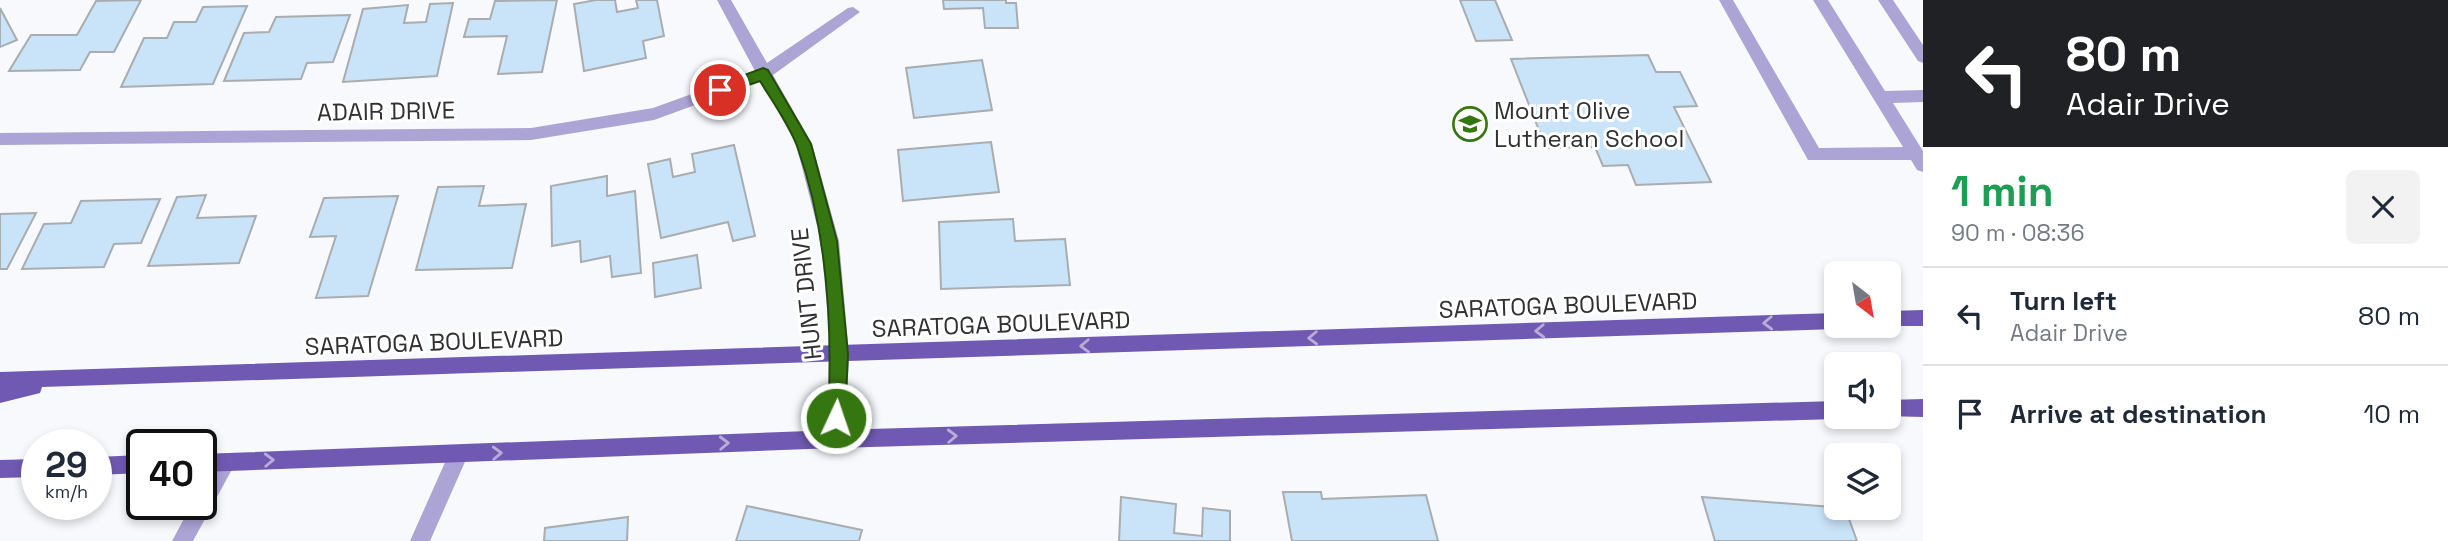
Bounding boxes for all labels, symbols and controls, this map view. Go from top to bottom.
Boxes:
text: 80 m [2066,23,2181,85]
icon: left [1951,28,2042,119]
pin [690,60,750,120]
icon: arrive [701,71,739,109]
text: Adair Drive [2066,84,2230,124]
street label: ADAIR DRIVE [317,94,455,128]
place label: Mount Olive Lutheran School [1494,95,1684,154]
school or university icon: Mount Olive Lutheran School [1451,105,1489,143]
text: 1 min [1951,165,2054,218]
button: close [2346,170,2420,244]
text: 90 m · 08:36 [1951,218,2085,248]
street label: HUNT DRIVE [784,226,828,362]
north arrow [1824,261,1900,338]
map controls [1824,261,1901,520]
text: Turn left [2010,284,2117,318]
street label: SARATOGA BOULEVARD [1438,285,1698,325]
icon: left [1951,297,1989,335]
text: 80 m [2358,299,2420,333]
street label: SARATOGA BOULEVARD [871,304,1131,344]
one-way arrow [1762,316,1773,331]
text: Adair Drive [2010,318,2128,348]
street label: SARATOGA BOULEVARD [304,322,564,362]
one-way arrow [1534,323,1545,338]
one-way arrow [1307,331,1318,346]
one-way arrow [1080,338,1091,353]
button: sound [1824,352,1901,429]
position arrow [799,381,873,455]
icon: arrive [1951,395,1989,433]
text: Arrive at destination [2010,397,2267,431]
text: 10 m [2363,397,2420,431]
one-way arrow [946,428,957,443]
speed limit sign: 40 [126,429,217,520]
one-way arrow [719,436,730,451]
text: 29 [45,443,88,487]
button: layers [1824,443,1901,520]
one-way arrow [492,445,503,460]
one-way arrow [264,453,275,468]
text: km/h [45,480,88,503]

